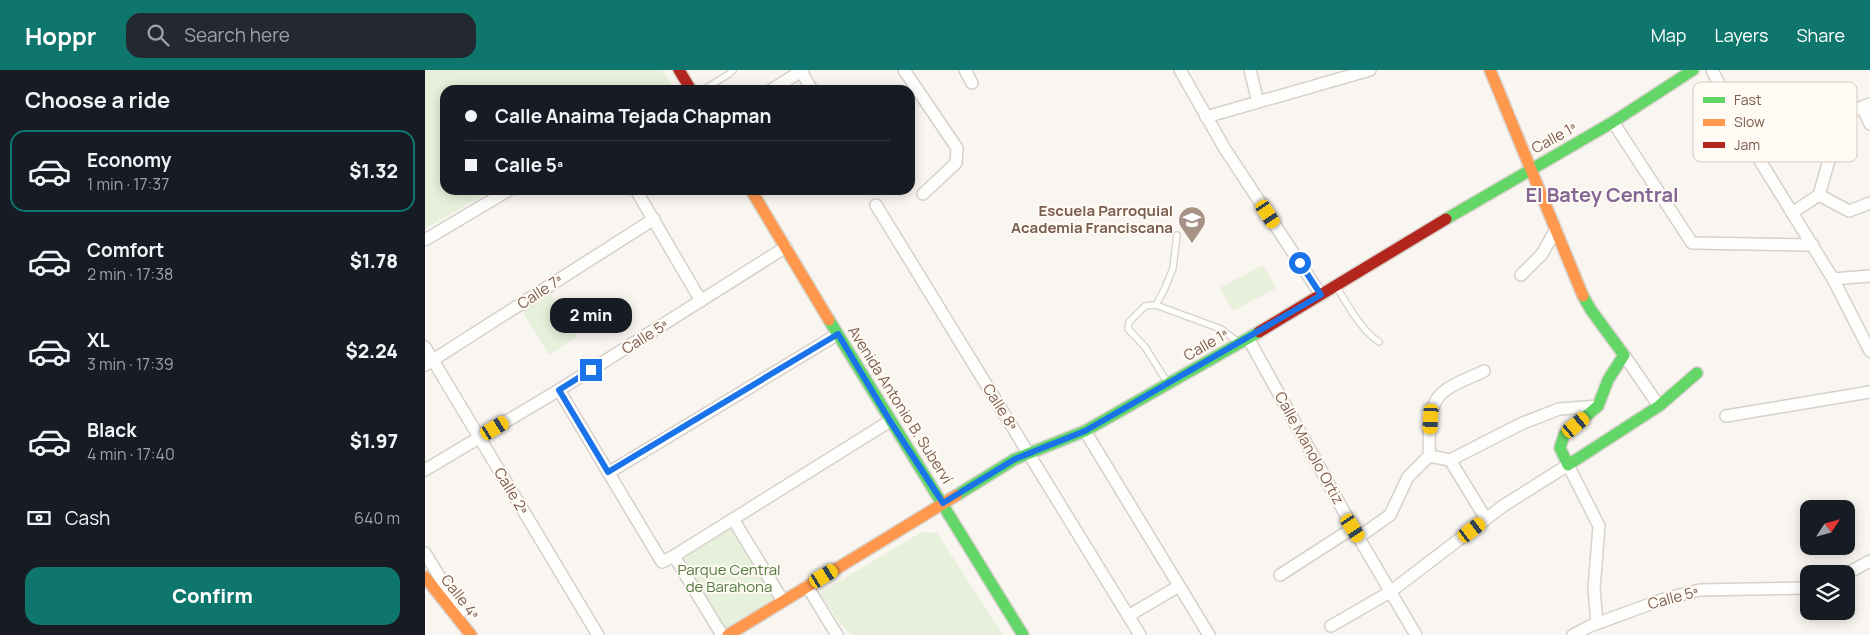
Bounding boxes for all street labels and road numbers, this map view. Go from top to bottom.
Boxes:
street label: Calle 1ª [1527,117,1580,158]
street label: Calle 7ª [513,269,567,314]
street label: Calle 5ª [617,314,672,359]
street label: Avenida Antonio B. Suberví [843,322,958,488]
street label: Calle 1ª [1180,323,1232,366]
street label: Calle 8ª [978,379,1023,434]
street label: Calle Manolo Ortiz [1270,388,1349,508]
street label: Calle 2ª [489,463,534,518]
street label: Calle 4ª [436,570,485,624]
street label: Calle 5ª [1645,581,1701,614]

